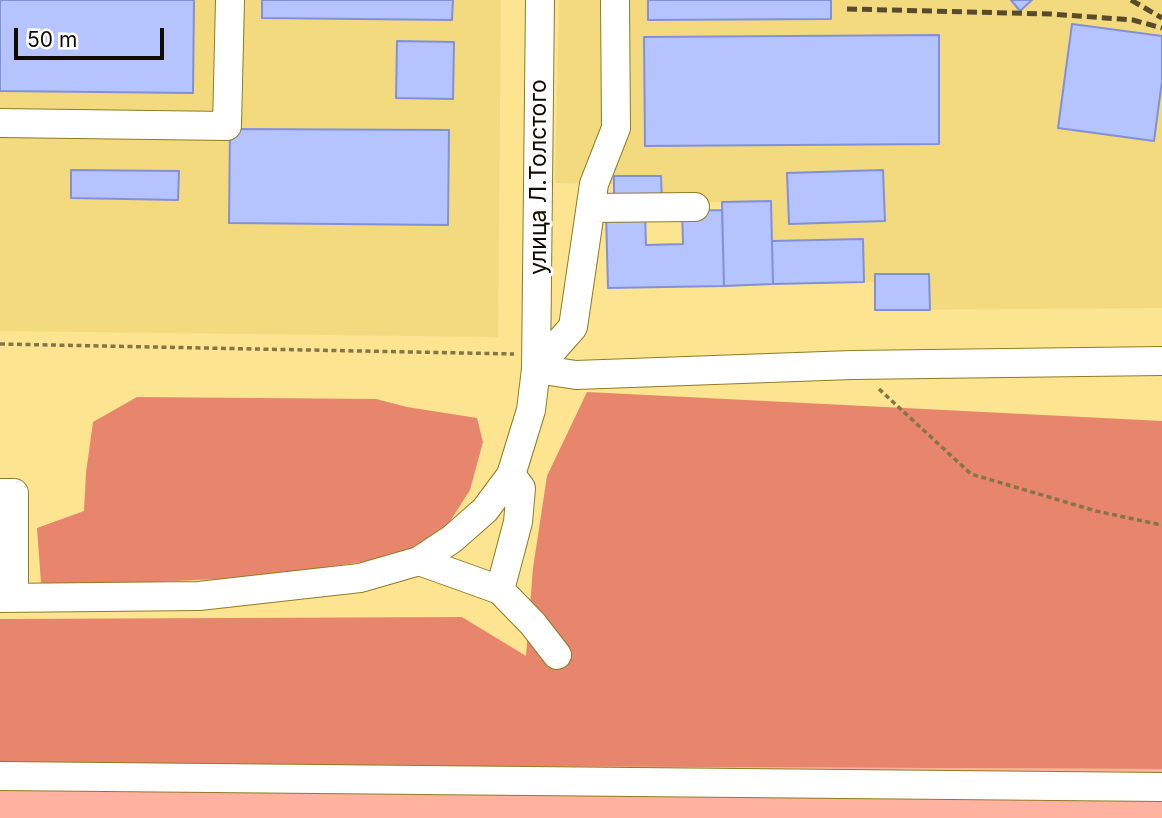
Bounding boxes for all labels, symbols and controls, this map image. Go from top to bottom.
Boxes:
scale bar [18,14,168,58]
text: 50 m [27,27,77,52]
street label: улица Л.Толстого [525,79,553,275]

